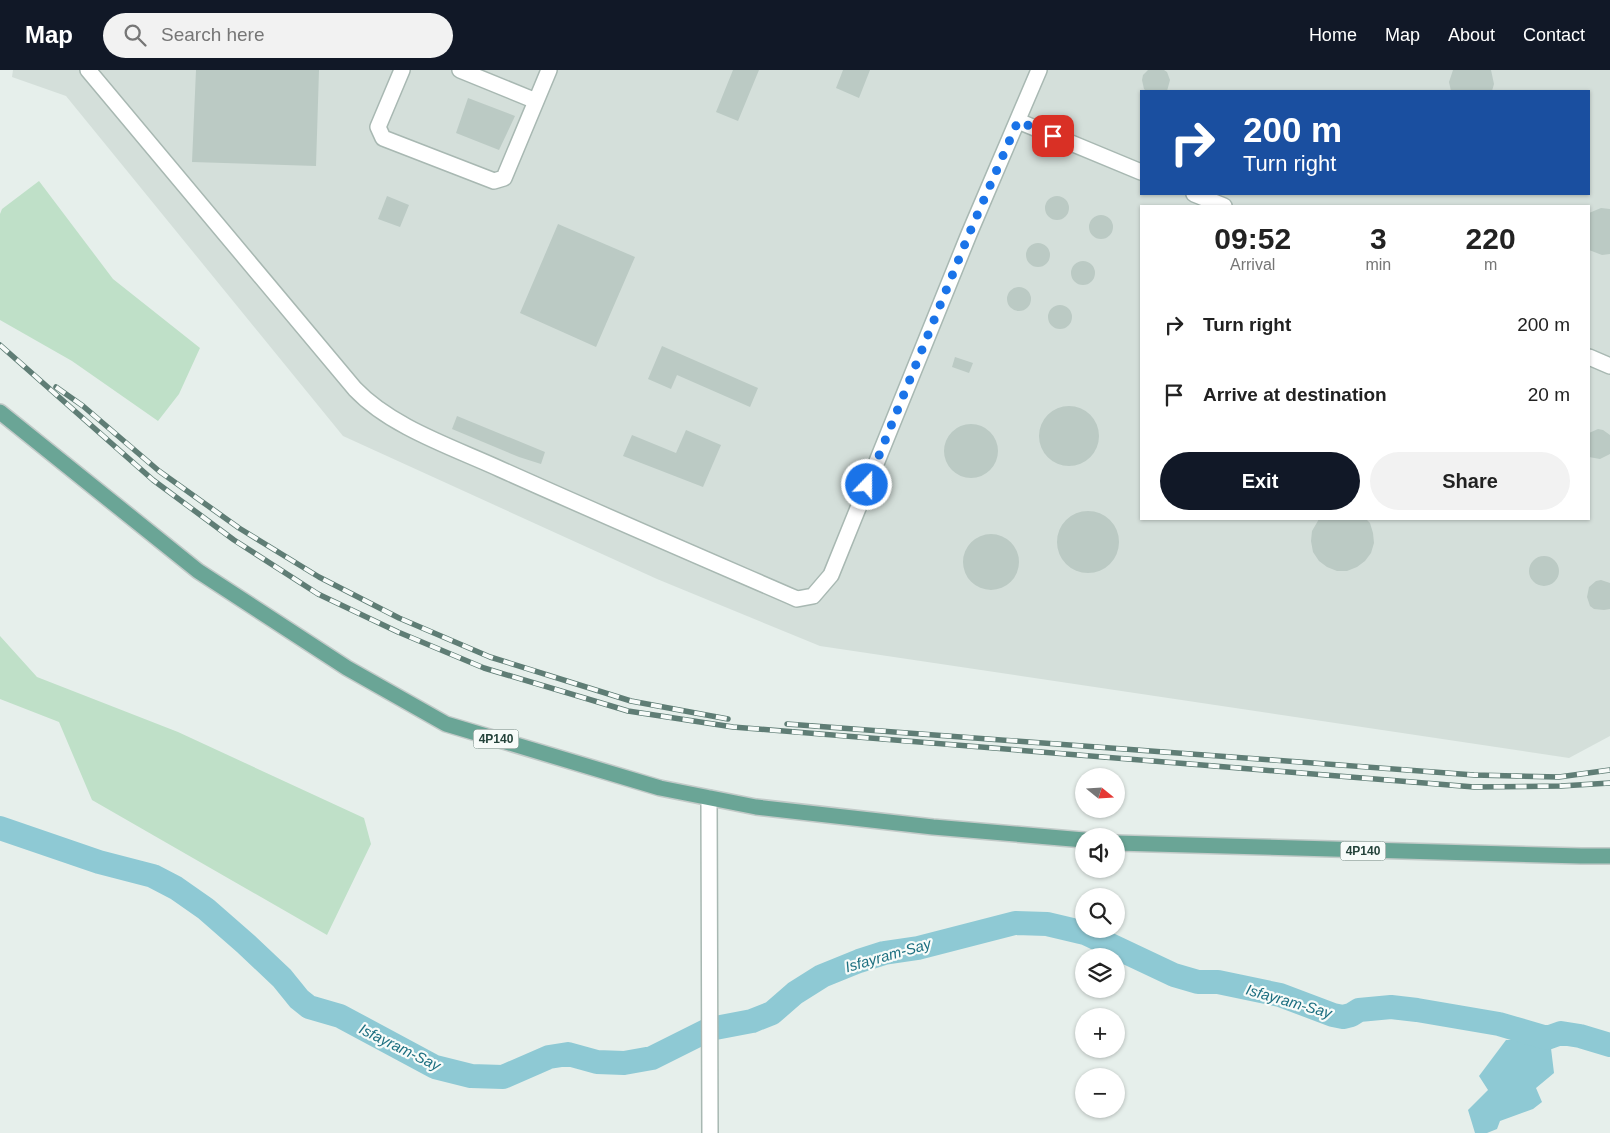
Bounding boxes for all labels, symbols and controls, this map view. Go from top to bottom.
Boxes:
search box [103,13,453,58]
text: Map [25,21,73,48]
icon: search [121,21,149,49]
text: Search here [161,24,265,45]
text: Home [1309,25,1357,45]
text: Map [1385,25,1420,45]
text: About [1448,25,1495,45]
text: Contact [1523,25,1585,45]
icon: right [1160,110,1225,175]
text: 200 m [1243,110,1342,149]
pin [1032,115,1074,157]
icon: arrive [1039,122,1067,150]
text: Turn right [1243,151,1336,176]
text: 09:52 [1214,222,1291,255]
text: 3 [1370,222,1387,255]
text: 220 [1466,222,1516,255]
text: Arrival [1230,256,1275,273]
text: min [1365,256,1391,273]
text: m [1484,256,1497,273]
icon: right [1160,311,1188,339]
text: Turn right [1203,314,1291,335]
text: 200 m [1517,314,1570,335]
icon: arrive [1160,381,1188,409]
text: Arrive at destination [1203,384,1387,405]
text: 20 m [1528,384,1570,405]
button: Exit [1160,452,1360,510]
button: Share [1370,452,1570,510]
position arrow [840,458,892,510]
road number: 4P140 [474,730,518,749]
north arrow [1075,768,1125,818]
map controls [1075,768,1125,1118]
button: sound [1075,828,1125,878]
road number: 4P140 [1340,841,1386,860]
button: search [1075,888,1125,938]
water label: Isfayram-Say [843,934,934,975]
button: layers [1075,948,1125,998]
water label: Isfayram-Say [1244,981,1335,1022]
button: + [1075,1008,1125,1058]
water label: Isfayram-Say [357,1020,445,1075]
button: − [1075,1068,1125,1118]

